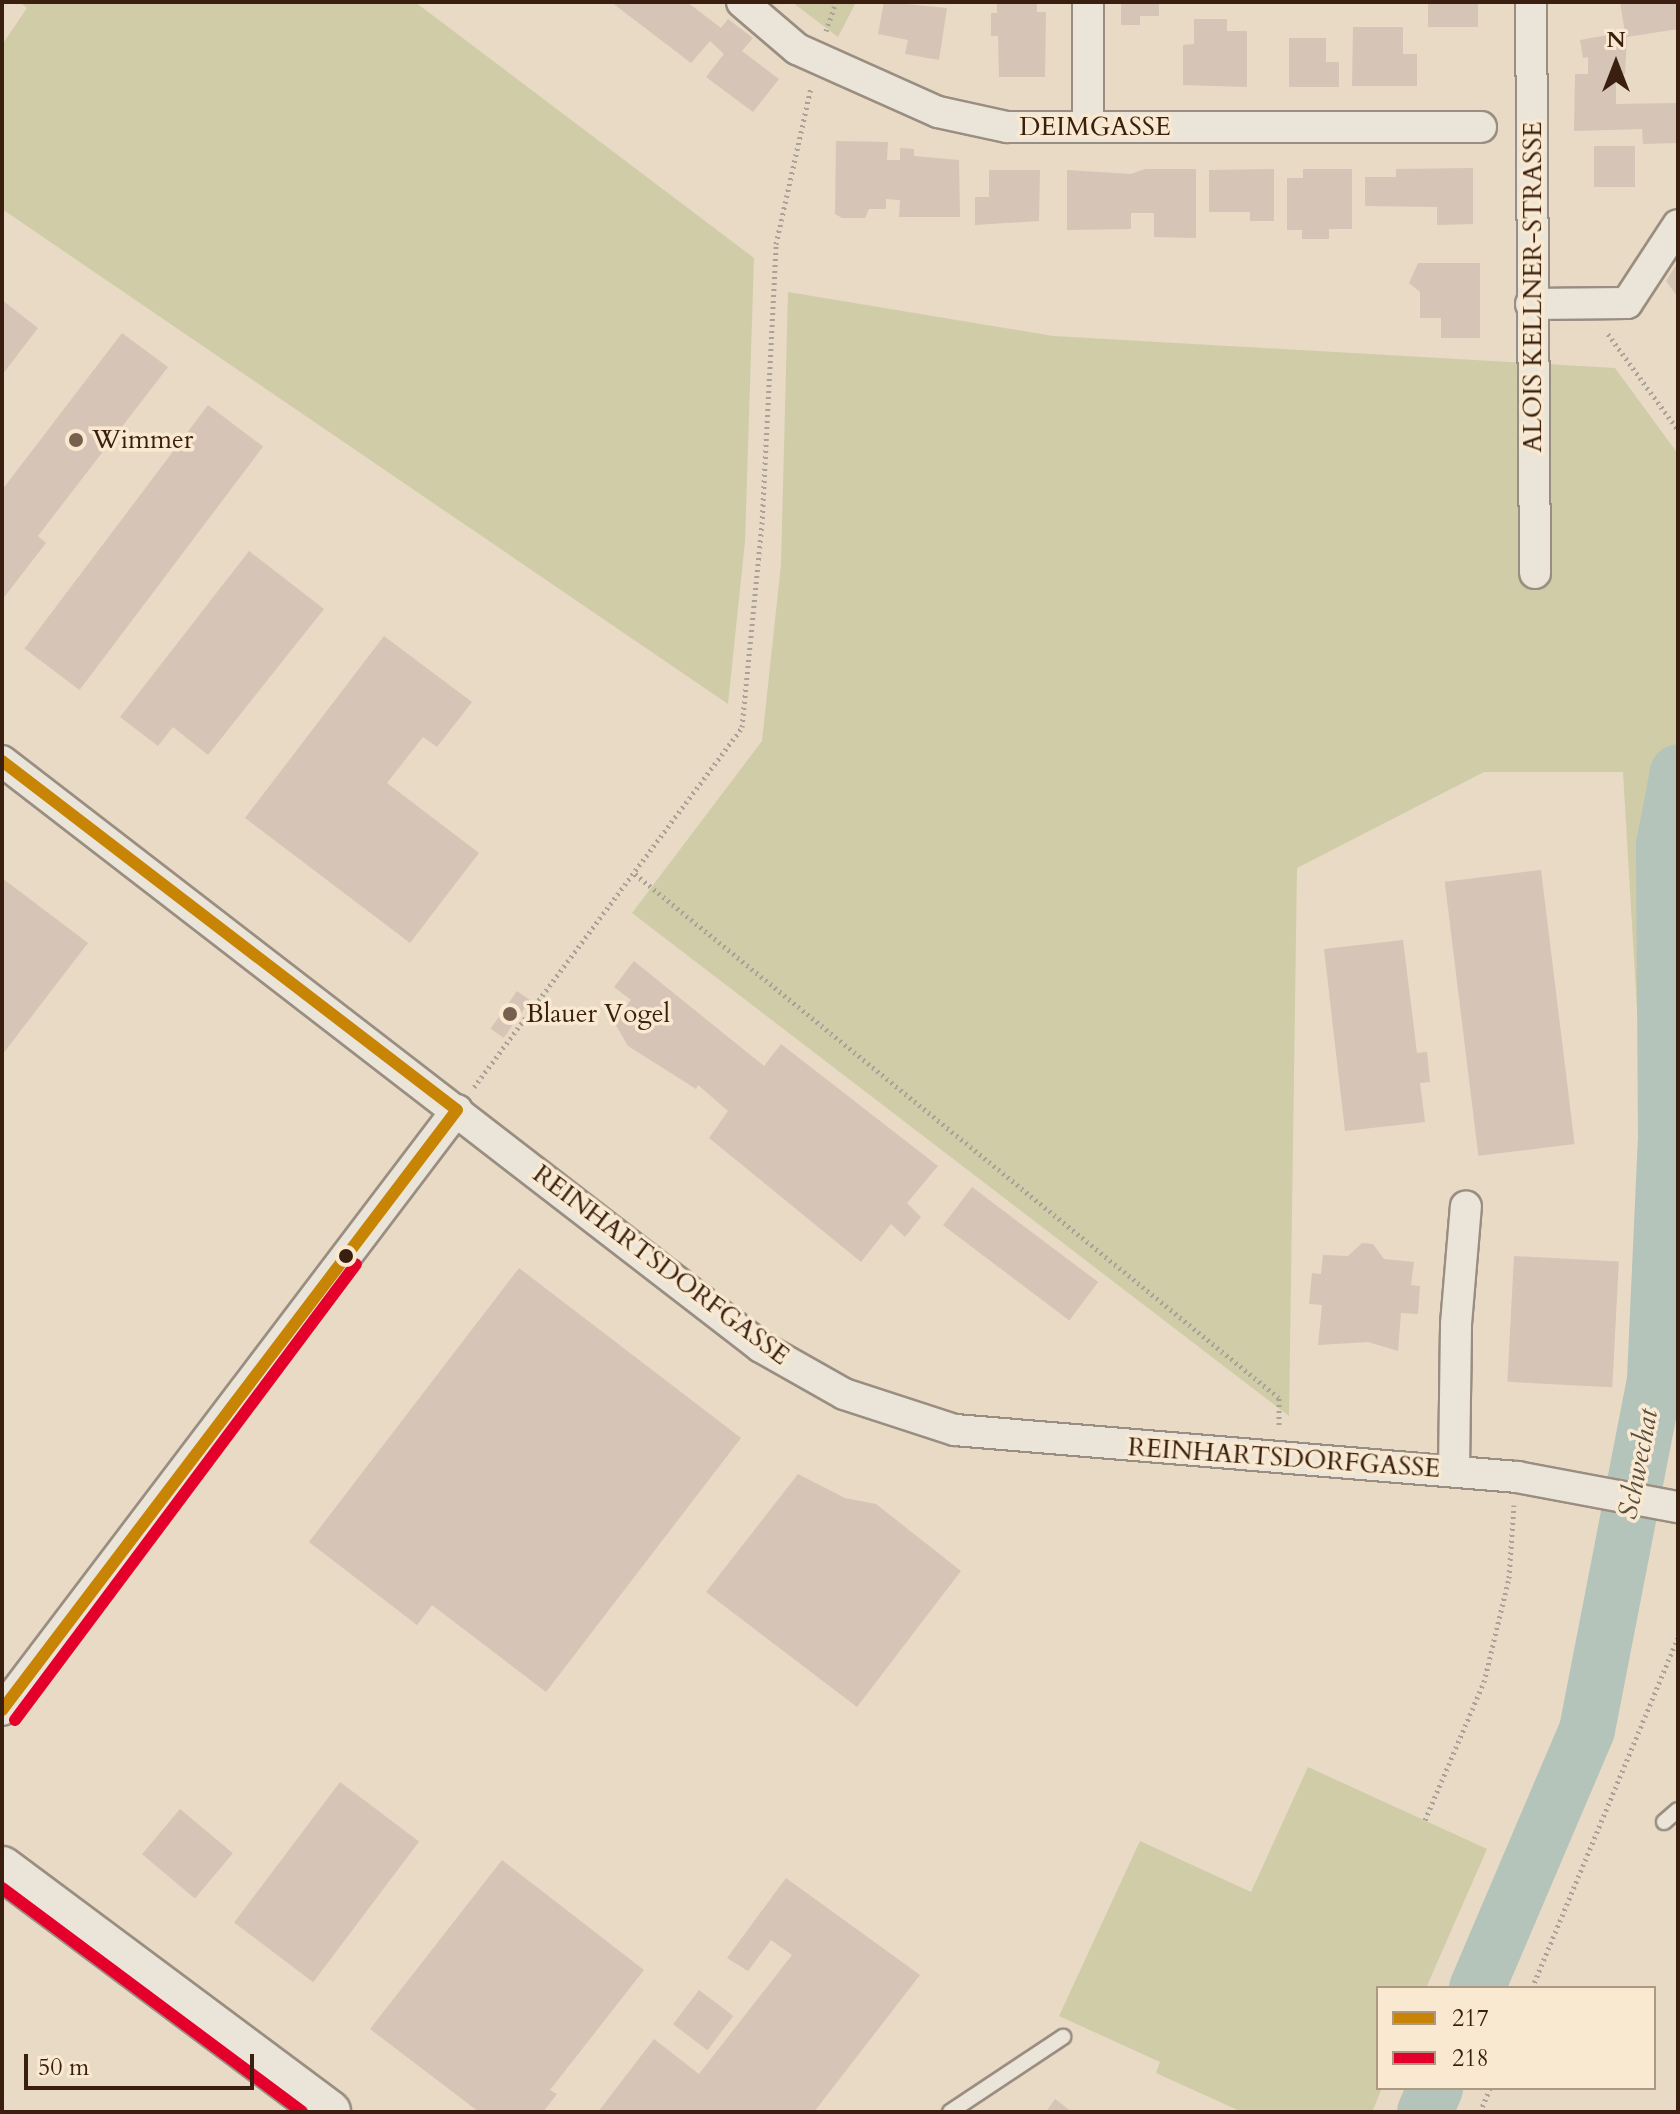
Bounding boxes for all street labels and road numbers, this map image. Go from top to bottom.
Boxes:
street label: DEIMGASSE [1019,111,1171,143]
street label: ALOIS KELLNER-STRASSE [1517,122,1549,452]
street label: REINHARTSDORFGASSE [527,1158,795,1372]
street label: REINHARTSDORFGASSE [1127,1432,1441,1484]

